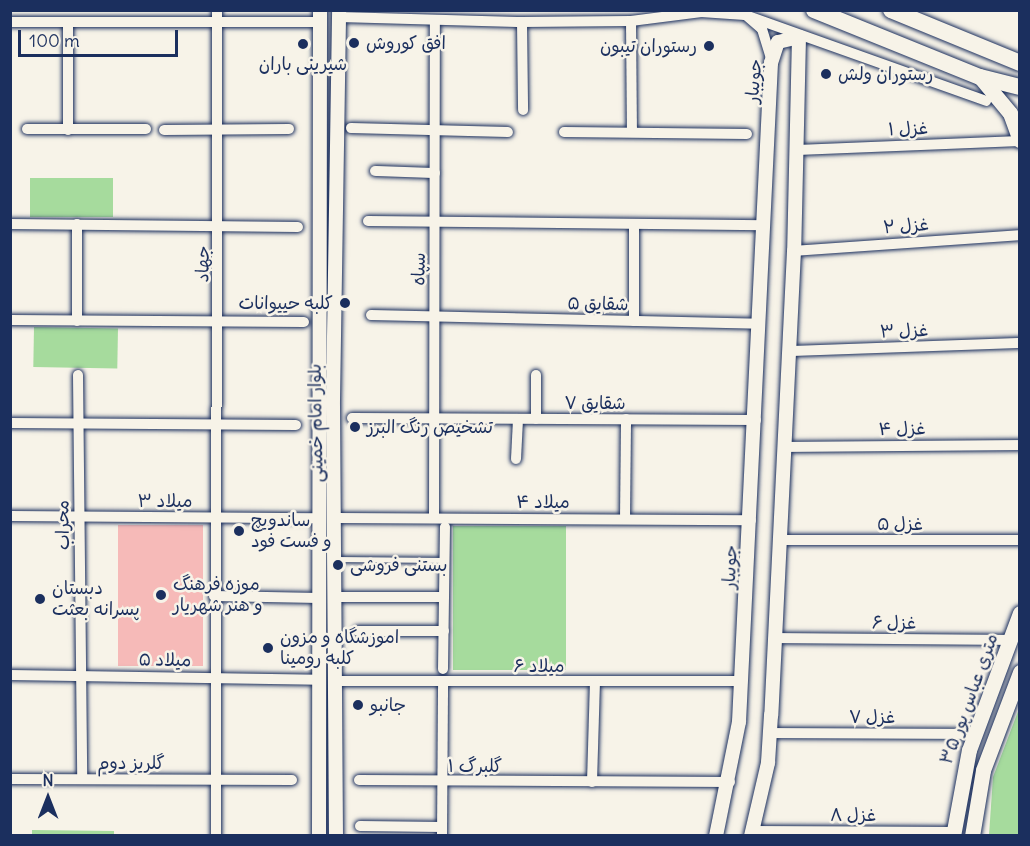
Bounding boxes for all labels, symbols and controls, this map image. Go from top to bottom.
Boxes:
scale bar [21,18,182,56]
text: 100 m [29,29,80,52]
place label: افق کوروش [366,32,446,54]
place label: رستوران تیبون [600,35,697,57]
marker: افق کوروش [347,36,361,50]
marker: شیرینی باران [296,37,310,51]
marker: رستوران تیبون [702,39,716,53]
place label: شیرینی باران [259,53,347,75]
street label: جویبار [741,58,767,104]
place label: رستوران ولش [838,63,933,85]
marker: رستوران ولش [819,67,833,81]
street label: غزل ۱ [888,118,928,140]
street label: غزل ۲ [882,214,930,238]
street label: جهاد [192,245,214,283]
street label: سپاه [408,252,430,286]
place label: کلبه حییوانات [238,292,333,314]
street label: شقایق ۵ [567,293,629,315]
marker: کلبه حییوانات [338,296,352,310]
street label: غزل ۳ [879,319,929,343]
street label: بلوار امام خمینی [304,363,328,483]
street label: شقایق ۷ [564,392,626,414]
place label: تشخیص رنگ البرز [367,416,493,438]
street label: غزل ۴ [878,418,926,440]
marker: تشخیص رنگ البرز [348,420,362,434]
street label: میلاد ۳ [138,490,192,512]
street label: میلاد ۴ [516,491,570,513]
street label: محراب [52,500,74,550]
place label: ساندویچ و فست فود [251,510,332,552]
street label: غزل ۵ [877,513,923,535]
marker: ساندویچ و فست فود [232,524,246,538]
street label: جویبار [718,544,742,590]
place label: بستنی فروشی [350,554,447,576]
marker: بستنی فروشی [331,558,345,572]
place label: موزه فرهنگ و هنر شهریار [173,574,262,616]
place label: دبستان پسرانه بعثت [52,578,140,620]
marker: موزه فرهنگ و هنر شهریار [154,588,168,602]
marker: دبستان پسرانه بعثت [33,592,47,606]
street label: غزل ۶ [872,612,916,634]
place label: اموزشگاه و مزون کلبه رومینا [280,627,399,670]
street label: ۳۵ متری عباس پور [935,631,1003,767]
marker: اموزشگاه و مزون کلبه رومینا [261,641,275,655]
street label: میلاد ۵ [139,649,191,671]
street label: میلاد ۶ [513,655,565,677]
place label: جانبو [370,694,406,716]
marker: جانبو [351,698,365,712]
street label: غزل ۷ [849,706,895,728]
street label: گلریز دوم [97,752,165,774]
street label: گلبرگ ۱ [448,755,502,777]
north arrow [18,768,78,828]
text: N [42,770,54,790]
street label: غزل ۸ [830,804,876,826]

